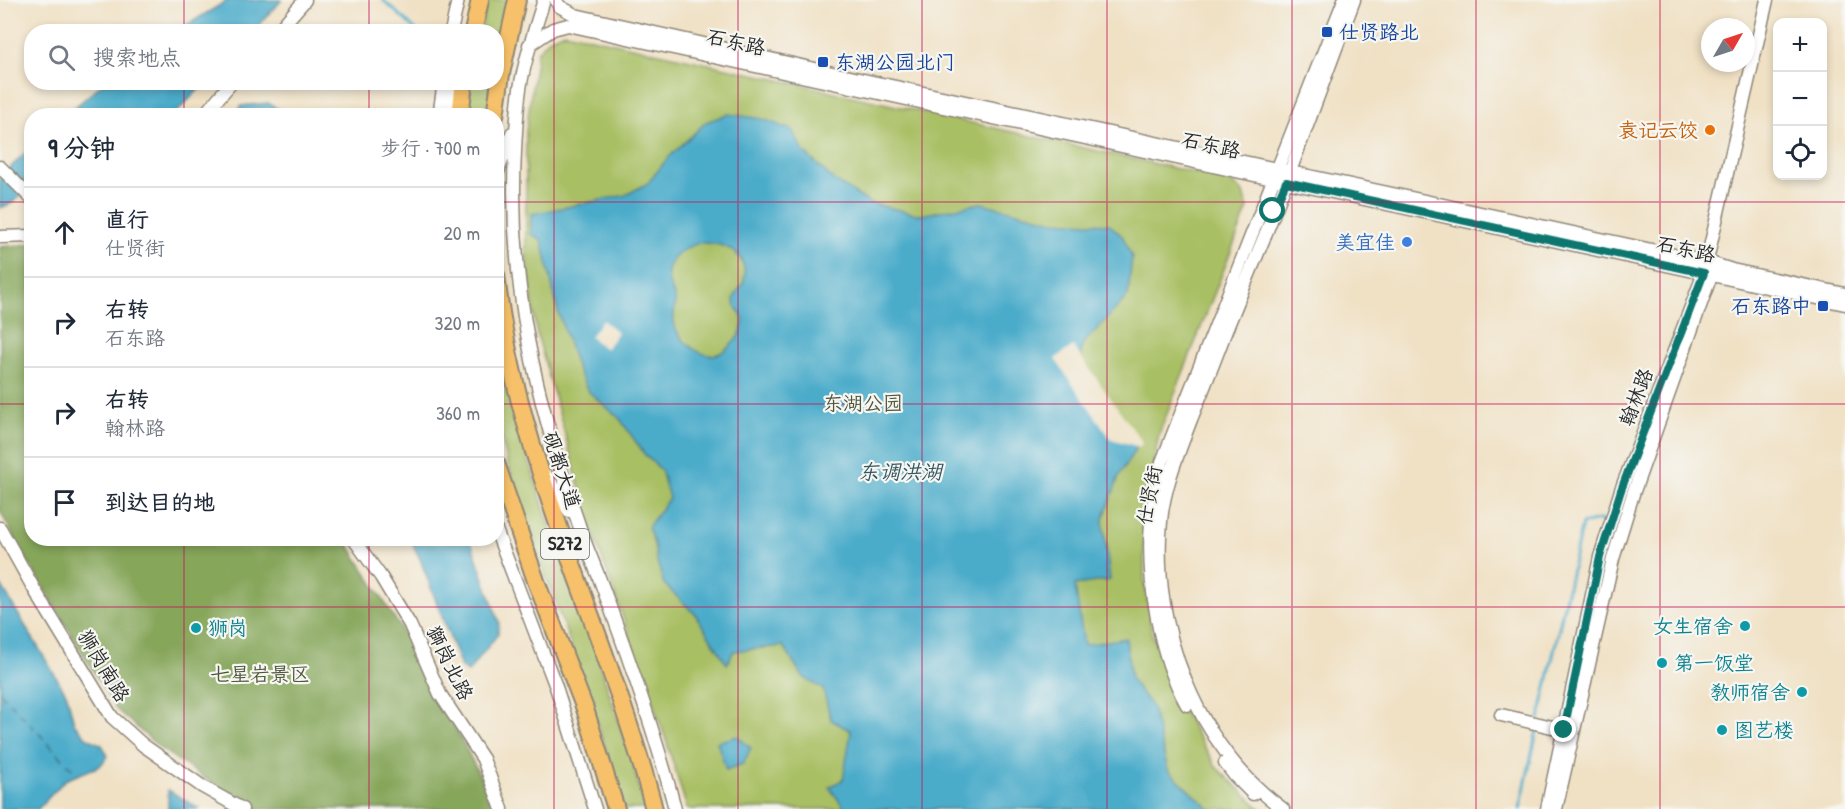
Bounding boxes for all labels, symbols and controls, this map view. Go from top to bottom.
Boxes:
place label: 仕贤路北 [1339,18,1419,45]
north arrow [1701,18,1755,72]
map controls [1773,18,1827,180]
button: + [1773,18,1827,72]
street label: 石东路 [704,22,769,61]
search box [24,24,504,90]
marker: 仕贤路北 [1320,25,1334,39]
icon: search [45,41,78,74]
text: 搜索地点 [93,42,181,72]
place label: 东湖公园北门 [835,48,955,75]
marker: 东湖公园北门 [816,55,830,69]
button: − [1773,72,1827,126]
place label: 袁记云饺 [1618,116,1698,143]
marker: 袁记云饺 [1703,123,1717,137]
street label: 石东路 [1179,125,1244,164]
button: locate [1773,126,1827,180]
text: 9 分钟 [48,130,116,165]
text: 步行 · 700 m [381,134,480,161]
route start [1259,197,1285,223]
text: 直行 [105,204,149,234]
icon: ahead [48,216,81,249]
text: 20 m [443,219,480,246]
place label: 美宜佳 [1335,228,1395,255]
street label: 石东路 [1654,229,1719,268]
text: 仕贤街 [105,234,165,261]
marker: 美宜佳 [1400,235,1414,249]
place label: 石东路中 [1731,292,1811,319]
text: 右转 [105,294,149,324]
marker: 石东路中 [1816,299,1830,313]
icon: right [48,306,81,339]
text: 320 m [435,309,480,336]
text: 石东路 [105,324,165,351]
street label: 翰林路 [1612,363,1659,430]
text: 右转 [105,384,149,414]
park label: 东湖公园 [823,389,903,416]
icon: right [48,396,81,429]
text: 360 m [436,399,480,426]
text: 翰林路 [105,414,165,441]
street label: 砚都大道 [537,428,588,512]
water label: 东调洪湖 [858,457,944,486]
street label: 仕贤街 [1130,463,1167,527]
icon: arrive [48,486,81,519]
text: 到达目的地 [105,487,215,517]
road number: S272 [541,529,589,559]
place label: 女生宿舍 [1653,612,1733,639]
place label: 狮岗 [208,614,248,641]
marker: 女生宿舍 [1738,619,1752,633]
marker: 狮岗 [189,621,203,635]
street label: 獅岗北路 [421,621,481,706]
street label: 狮岗南路 [72,625,137,708]
place label: 第一饭堂 [1674,649,1754,676]
marker: 第一饭堂 [1655,656,1669,670]
park label: 七星岩景区 [210,660,310,687]
place label: 教师宿舍 [1710,678,1790,705]
marker: 教师宿舍 [1795,685,1809,699]
route end [1550,716,1576,742]
place label: 图艺楼 [1734,716,1794,743]
marker: 图艺楼 [1715,723,1729,737]

